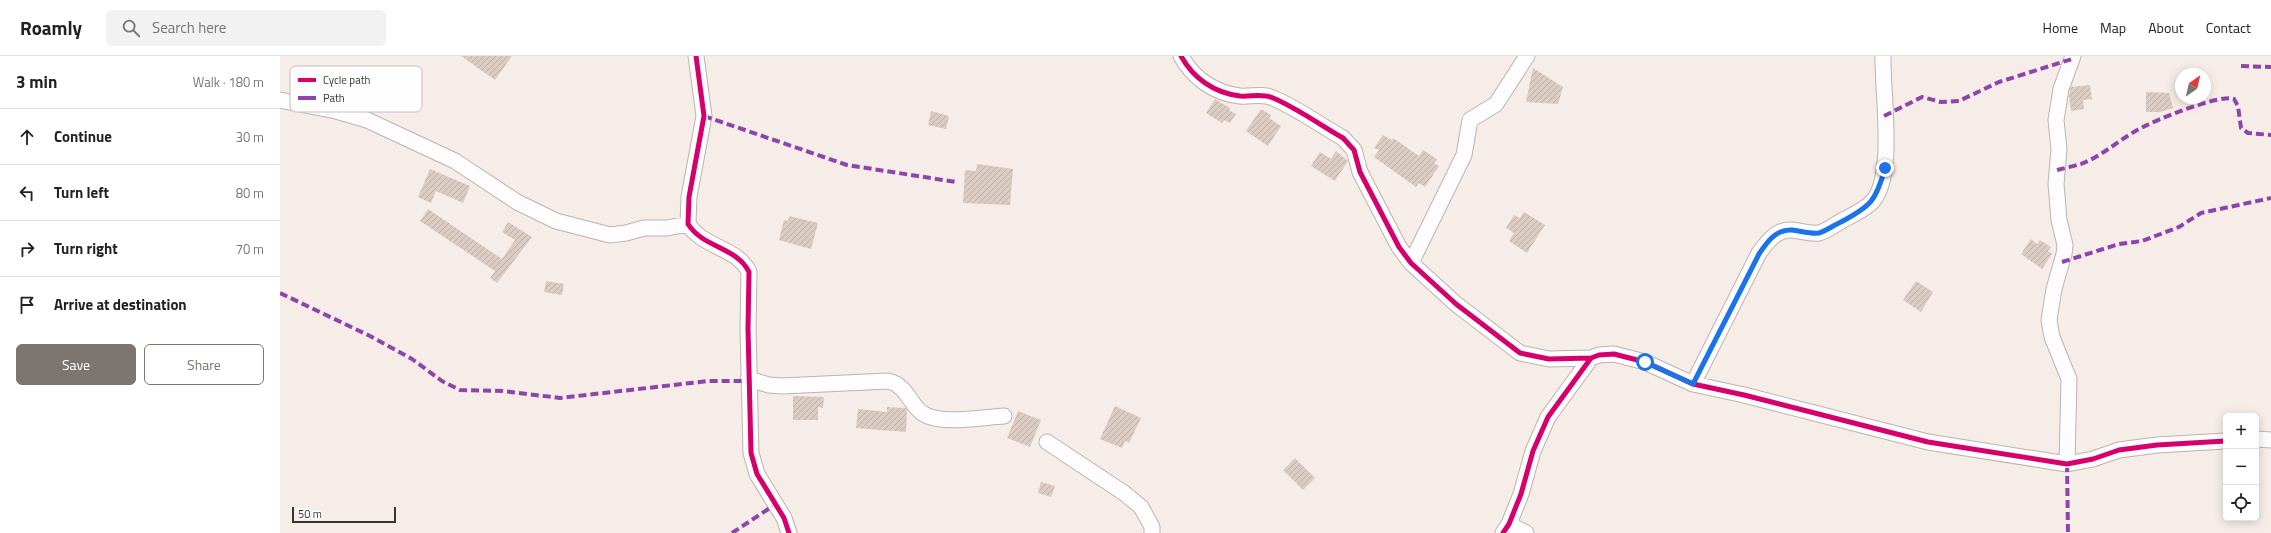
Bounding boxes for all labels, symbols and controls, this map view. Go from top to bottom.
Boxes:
search box [106,10,386,46]
text: Roamly [20,13,82,42]
text: Search here [152,16,226,39]
icon: search [120,17,142,39]
text: Home [2043,17,2078,38]
text: Map [2100,17,2126,38]
text: About [2148,17,2184,38]
text: Contact [2206,17,2251,38]
legend [290,66,422,112]
north arrow [2175,68,2211,104]
text: 3 min [16,69,57,95]
text: Walk · 180 m [193,72,264,92]
text: Cycle path [323,72,371,88]
text: Path [323,90,345,106]
text: Continue [54,125,112,148]
icon: ahead [16,126,38,148]
text: 30 m [236,127,264,147]
route end [1876,159,1894,177]
text: Turn left [54,181,109,204]
icon: left [16,182,38,204]
text: 80 m [236,183,264,203]
text: Turn right [54,237,118,260]
icon: right [16,238,38,260]
text: 70 m [236,239,264,259]
text: Arrive at destination [54,293,187,316]
icon: arrive [16,294,38,316]
button: Save [16,344,136,385]
button: Share [144,344,264,385]
route start [1636,353,1654,371]
map controls [2223,413,2259,521]
button: + [2223,413,2259,449]
button: − [2223,449,2259,485]
button: locate [2223,485,2259,521]
scale bar [292,505,396,524]
text: 50 m [298,506,322,522]

